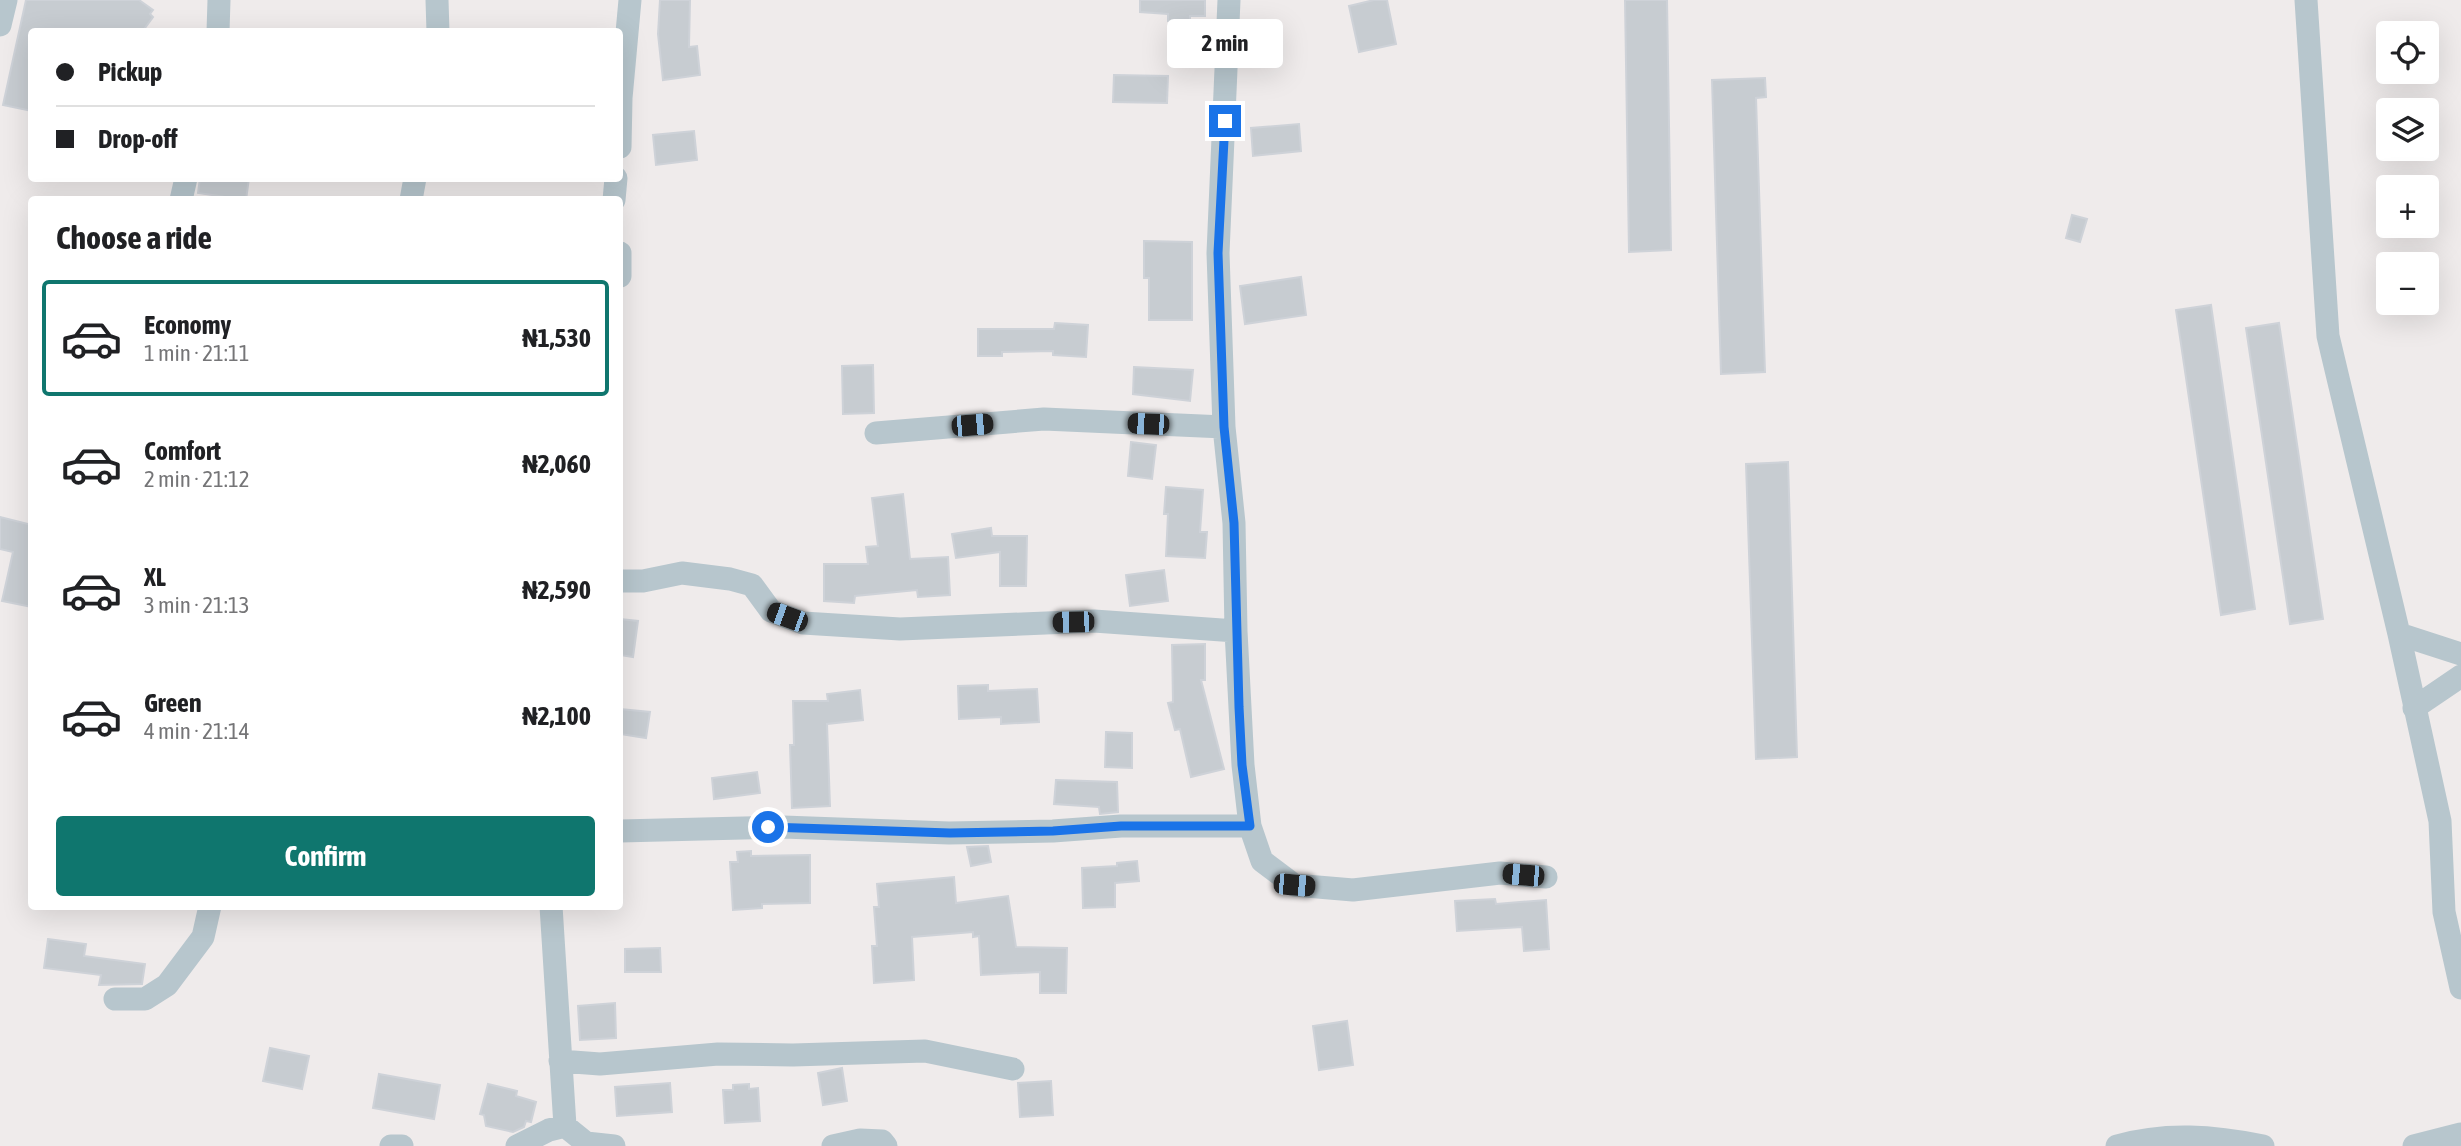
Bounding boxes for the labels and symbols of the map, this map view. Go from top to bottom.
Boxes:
callout: 2 min [1167,19,1283,68]
route end [1209,105,1241,137]
car [951,413,994,437]
car [1127,413,1170,435]
car [764,600,811,634]
car [1052,611,1095,633]
route start [752,811,784,843]
car [1502,863,1545,887]
car [1273,873,1316,897]

